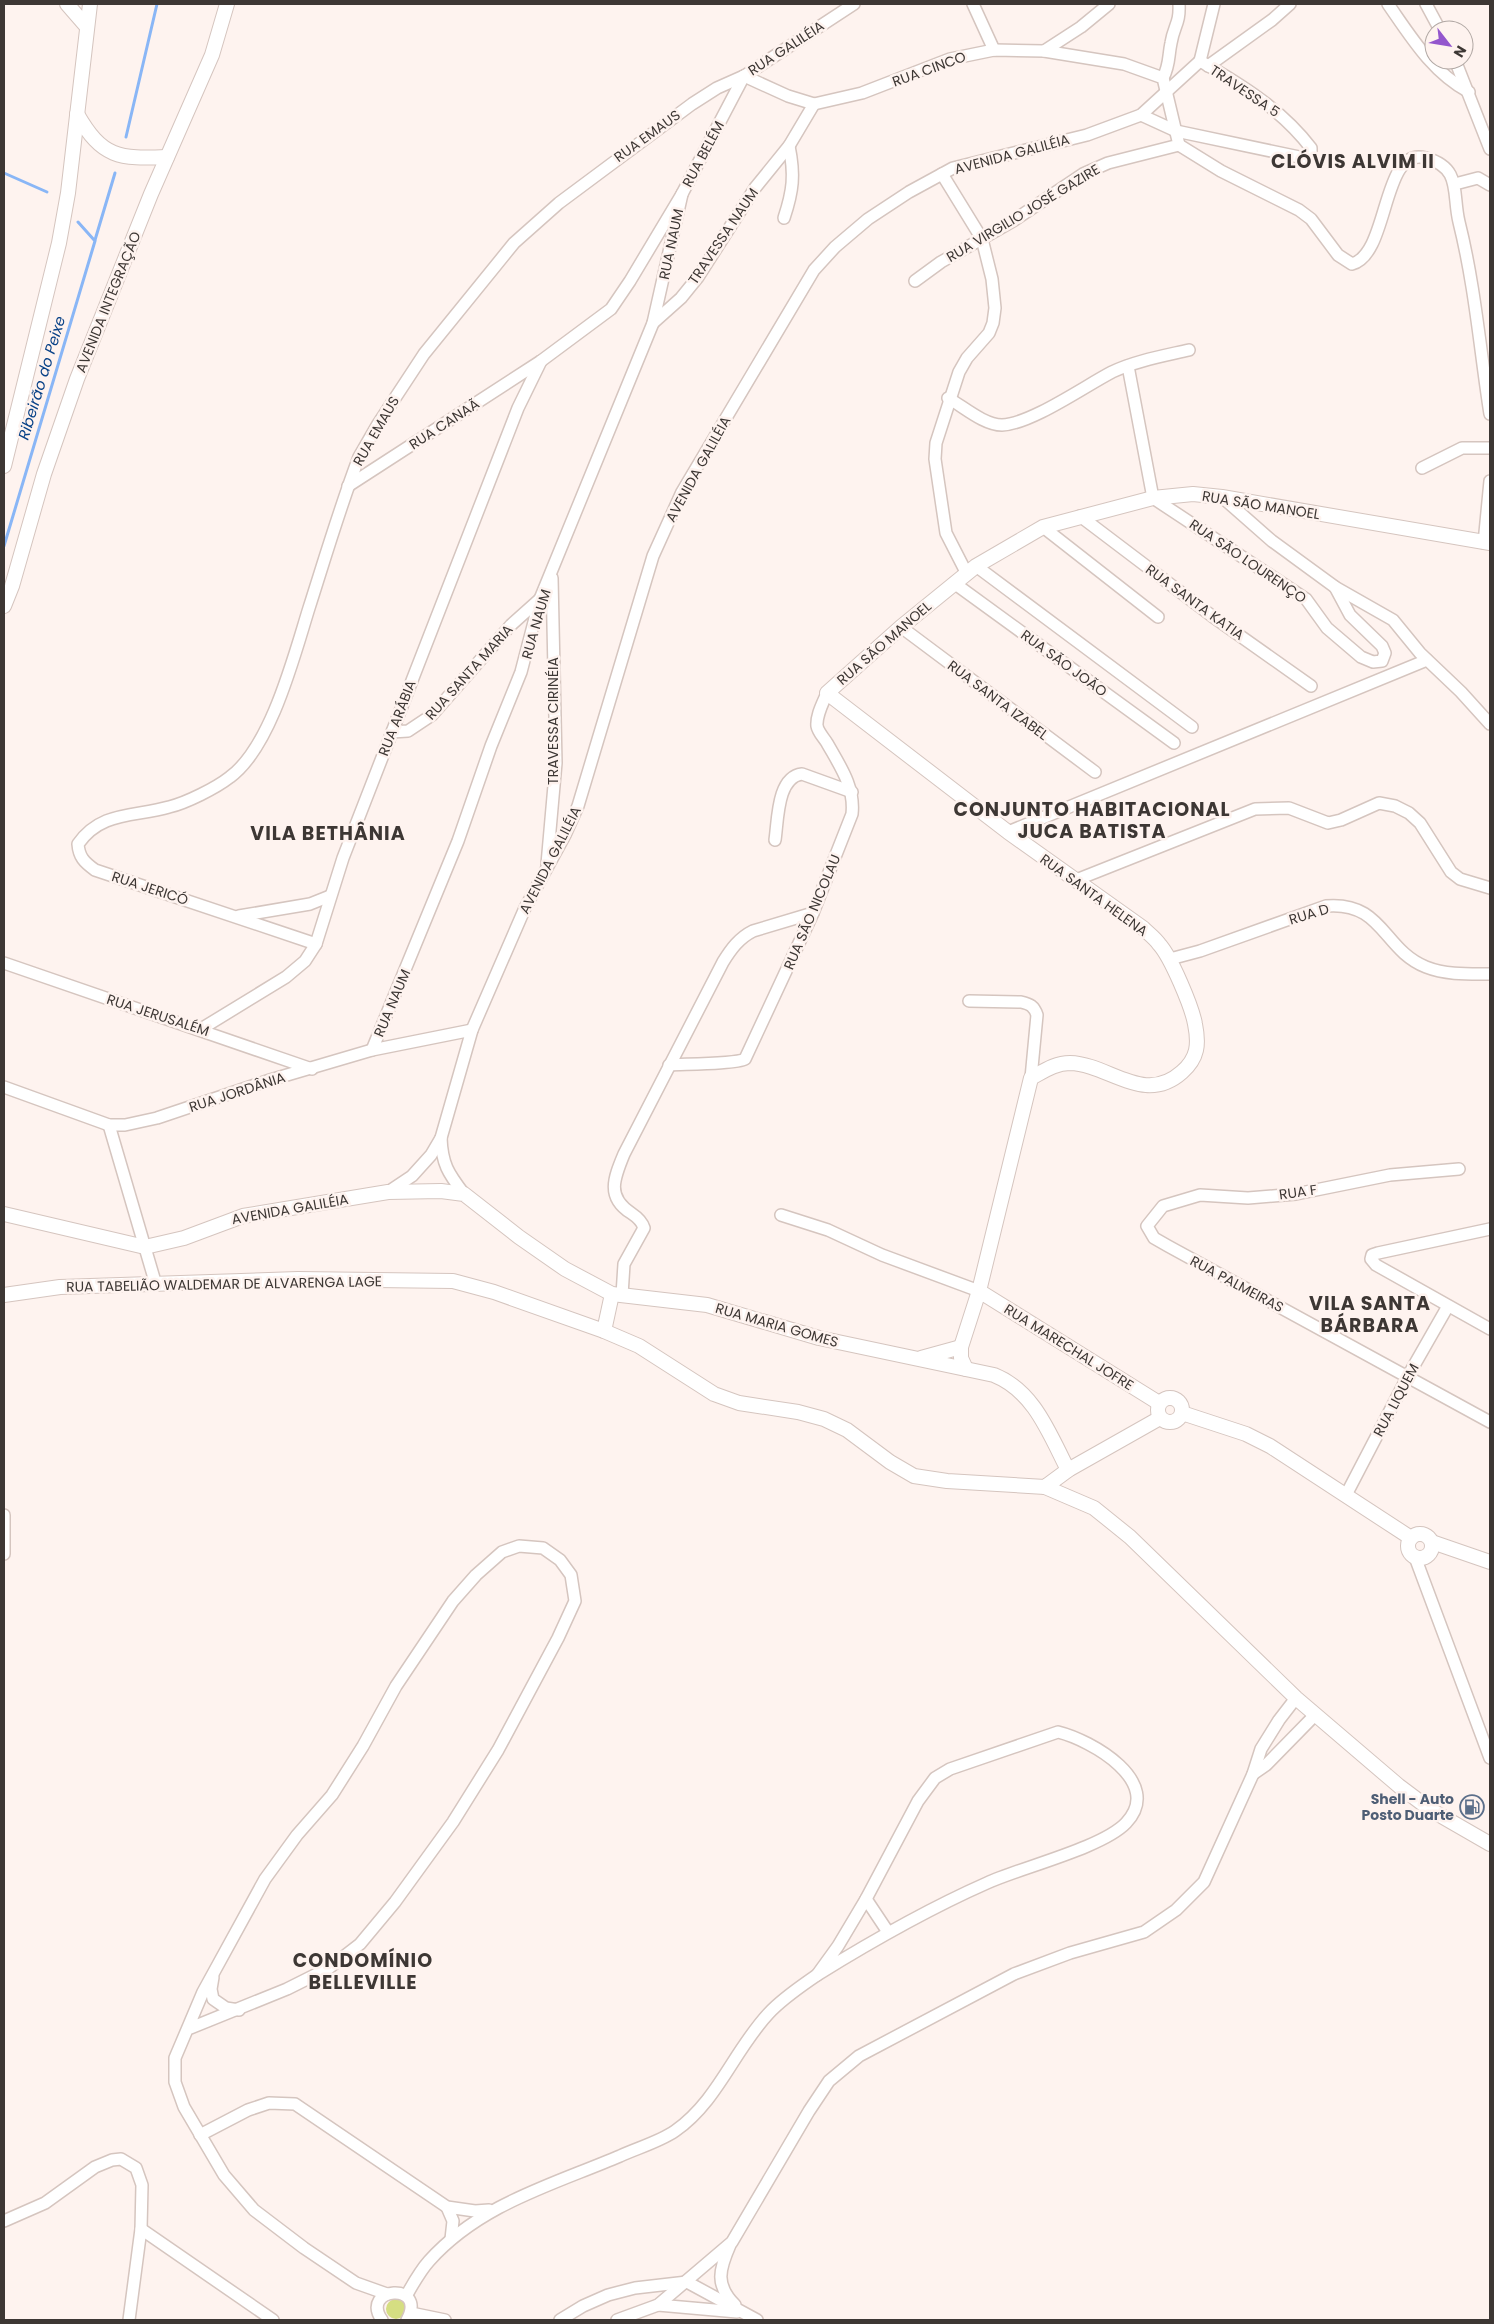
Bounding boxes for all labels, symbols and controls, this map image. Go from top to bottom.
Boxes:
street label: RUA GALILÉIA [744,16,828,80]
north arrow [1424,20,1474,70]
text: N [1449,42,1471,61]
street label: RUA CINCO [889,46,969,92]
street label: TRAVESSA 5 [1206,60,1284,122]
street label: RUA EMAUS [610,105,684,167]
street label: RUA BELÉM [677,117,729,191]
street label: AVENIDA GALILÉIA [952,129,1072,179]
district label: CLÓVIS ALVIM II [1271,148,1435,175]
street label: RUA VIRGILIO JOSÉ GAZIRE [943,159,1103,267]
street label: TRAVESSA NAUM [683,184,763,288]
street label: RUA NAUM [654,207,688,281]
street label: AVENIDA INTEGRAÇÃO [71,228,145,376]
water label: Ribeirão do Peixe [13,314,70,442]
street label: RUA EMAUS [348,392,404,470]
street label: RUA CANAÃ [405,394,483,454]
street label: AVENIDA GALILÉIA [661,412,735,526]
street label: RUA SÃO MANOEL [1201,486,1321,524]
street label: RUA SÃO LOURENÇO [1185,514,1311,608]
street label: RUA SANTA KATIA [1142,559,1248,645]
street label: RUA NAUM [516,587,556,661]
street label: RUA SÃO MANOEL [832,596,936,690]
street label: RUA SANTA MARIA [421,620,517,724]
street label: RUA SÃO JOÃO [1017,625,1111,701]
street label: RUA SANTA IZABEL [943,655,1053,745]
street label: TRAVESSA CIRINÉIA [543,657,563,785]
street label: RUA ARÁBIA [373,677,421,759]
district label: CONJUNTO HABITACIONAL JUCA BATISTA [953,796,1231,845]
street label: AVENIDA GALILÉIA [514,803,586,917]
district label: VILA BETHÂNIA [250,820,406,847]
street label: RUA SANTA HELENA [1036,849,1152,941]
street label: RUA SÃO NICOLAU [779,851,845,973]
street label: RUA JERICÓ [109,866,191,910]
street label: RUA D [1286,898,1332,930]
street label: RUA NAUM [369,966,415,1040]
street label: RUA JERUSALÉM [104,989,212,1041]
street label: RUA JORDÂNIA [186,1067,288,1117]
street label: RUA F [1278,1179,1318,1205]
street label: AVENIDA GALILÉIA [230,1189,350,1229]
street label: RUA PALMEIRAS [1187,1251,1287,1317]
street label: RUA TABELIÃO WALDEMAR DE ALVARENGA LAGE [66,1271,382,1297]
district label: VILA SANTA BÁRBARA [1309,1290,1431,1339]
street label: RUA MARIA GOMES [713,1298,841,1352]
street label: RUA MARECHAL JOFRE [1000,1299,1138,1395]
street label: RUA LIQUEM [1368,1360,1424,1440]
place label: Shell - Auto Posto Duarte [1362,1789,1454,1825]
fuel station icon: Shell - Auto Posto Duarte [1459,1794,1485,1820]
district label: CONDOMÍNIO BELLEVILLE [293,1947,433,1996]

